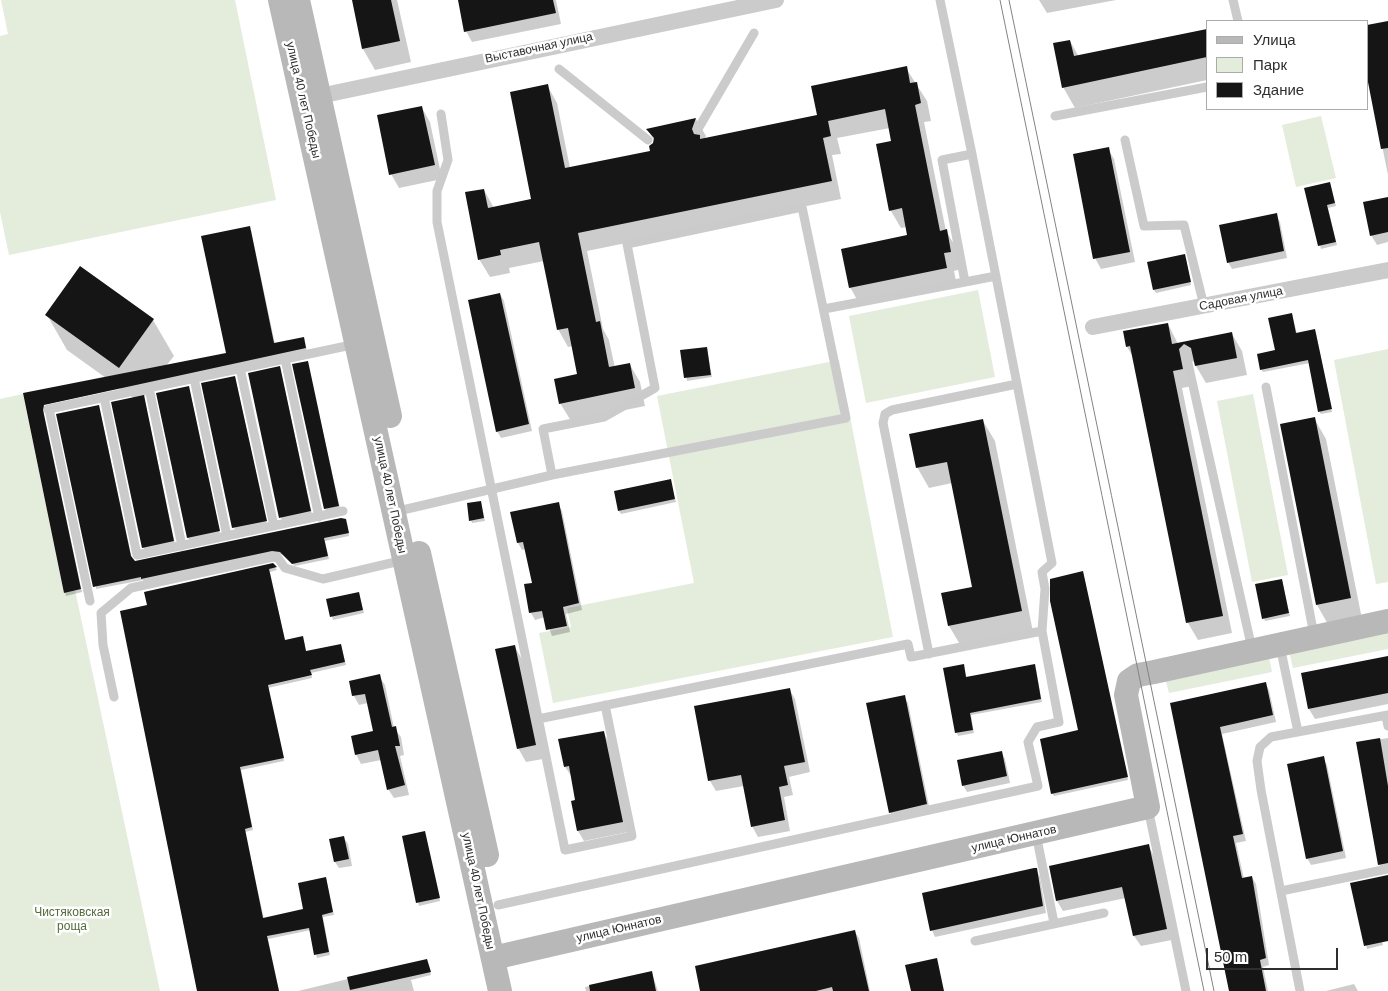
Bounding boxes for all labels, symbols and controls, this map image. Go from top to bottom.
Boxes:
legend [1206,20,1368,110]
street label: Выставочная улица [484,30,594,66]
text: Улица [1253,31,1296,48]
street label: улица 40 лет Победы [283,40,323,160]
text: Парк [1253,56,1287,73]
text: Здание [1253,81,1304,98]
street label: Садовая улица [1198,284,1284,314]
street label: улица 40 лет Победы [371,435,409,555]
street label: улица Юннатов [970,822,1058,856]
street label: улица 40 лет Победы [459,831,497,951]
park label: Чистяковская роща [34,906,110,934]
street label: улица Юннатов [575,912,663,946]
scale bar [1208,938,1340,970]
text: 50 m [1214,948,1247,965]

